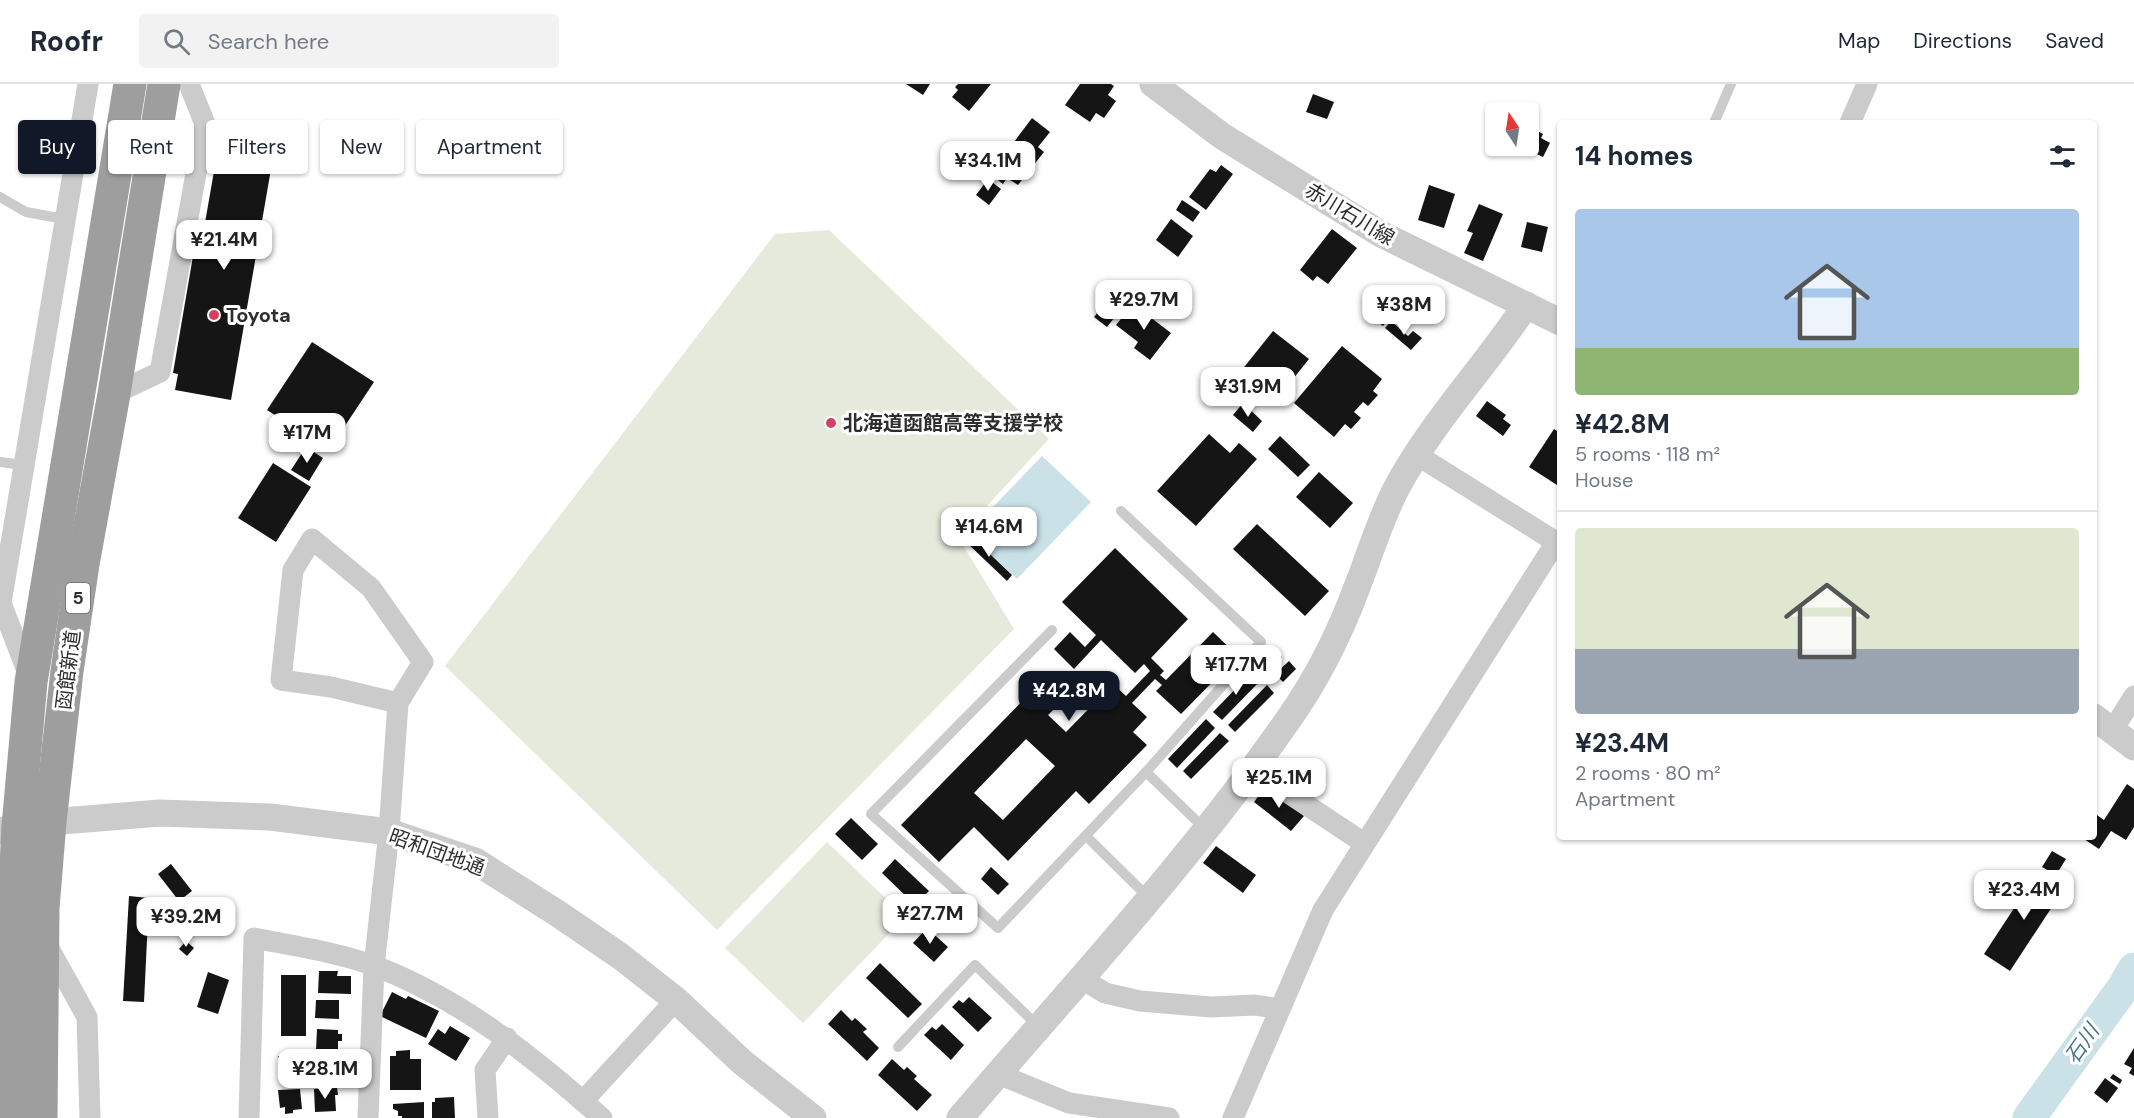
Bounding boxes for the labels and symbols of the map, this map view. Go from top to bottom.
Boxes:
north arrow [1485,102,1539,156]
pin: ¥34.1M [939,141,1037,192]
street label: 赤川石川線 [1300,177,1400,251]
pin: ¥21.4M [175,220,273,271]
pin: ¥29.7M [1095,280,1193,331]
pin: ¥38M [1368,285,1440,336]
place label: Toyota [226,302,291,328]
marker: Toyota [207,308,221,322]
pin: ¥31.9M [1199,367,1297,418]
place label: 北海道函館高等支援学校 [843,410,1063,436]
pin: ¥17M [271,413,343,464]
marker: 北海道函館高等支援学校 [824,416,838,430]
pin: ¥14.6M [940,507,1038,558]
road number: 5 [66,583,90,613]
street label: 函館新道 [50,629,86,711]
pin: ¥17.7M [1187,645,1285,696]
pin: ¥42.8M [1020,671,1118,722]
pin: ¥25.1M [1230,758,1328,809]
street label: 昭和団地通 [386,823,488,881]
pin: ¥23.4M [1975,870,2073,921]
pin: ¥27.7M [881,894,979,945]
pin: ¥39.2M [137,897,235,948]
water label: 石川 [2058,1017,2107,1069]
pin: ¥28.1M [276,1049,374,1100]

